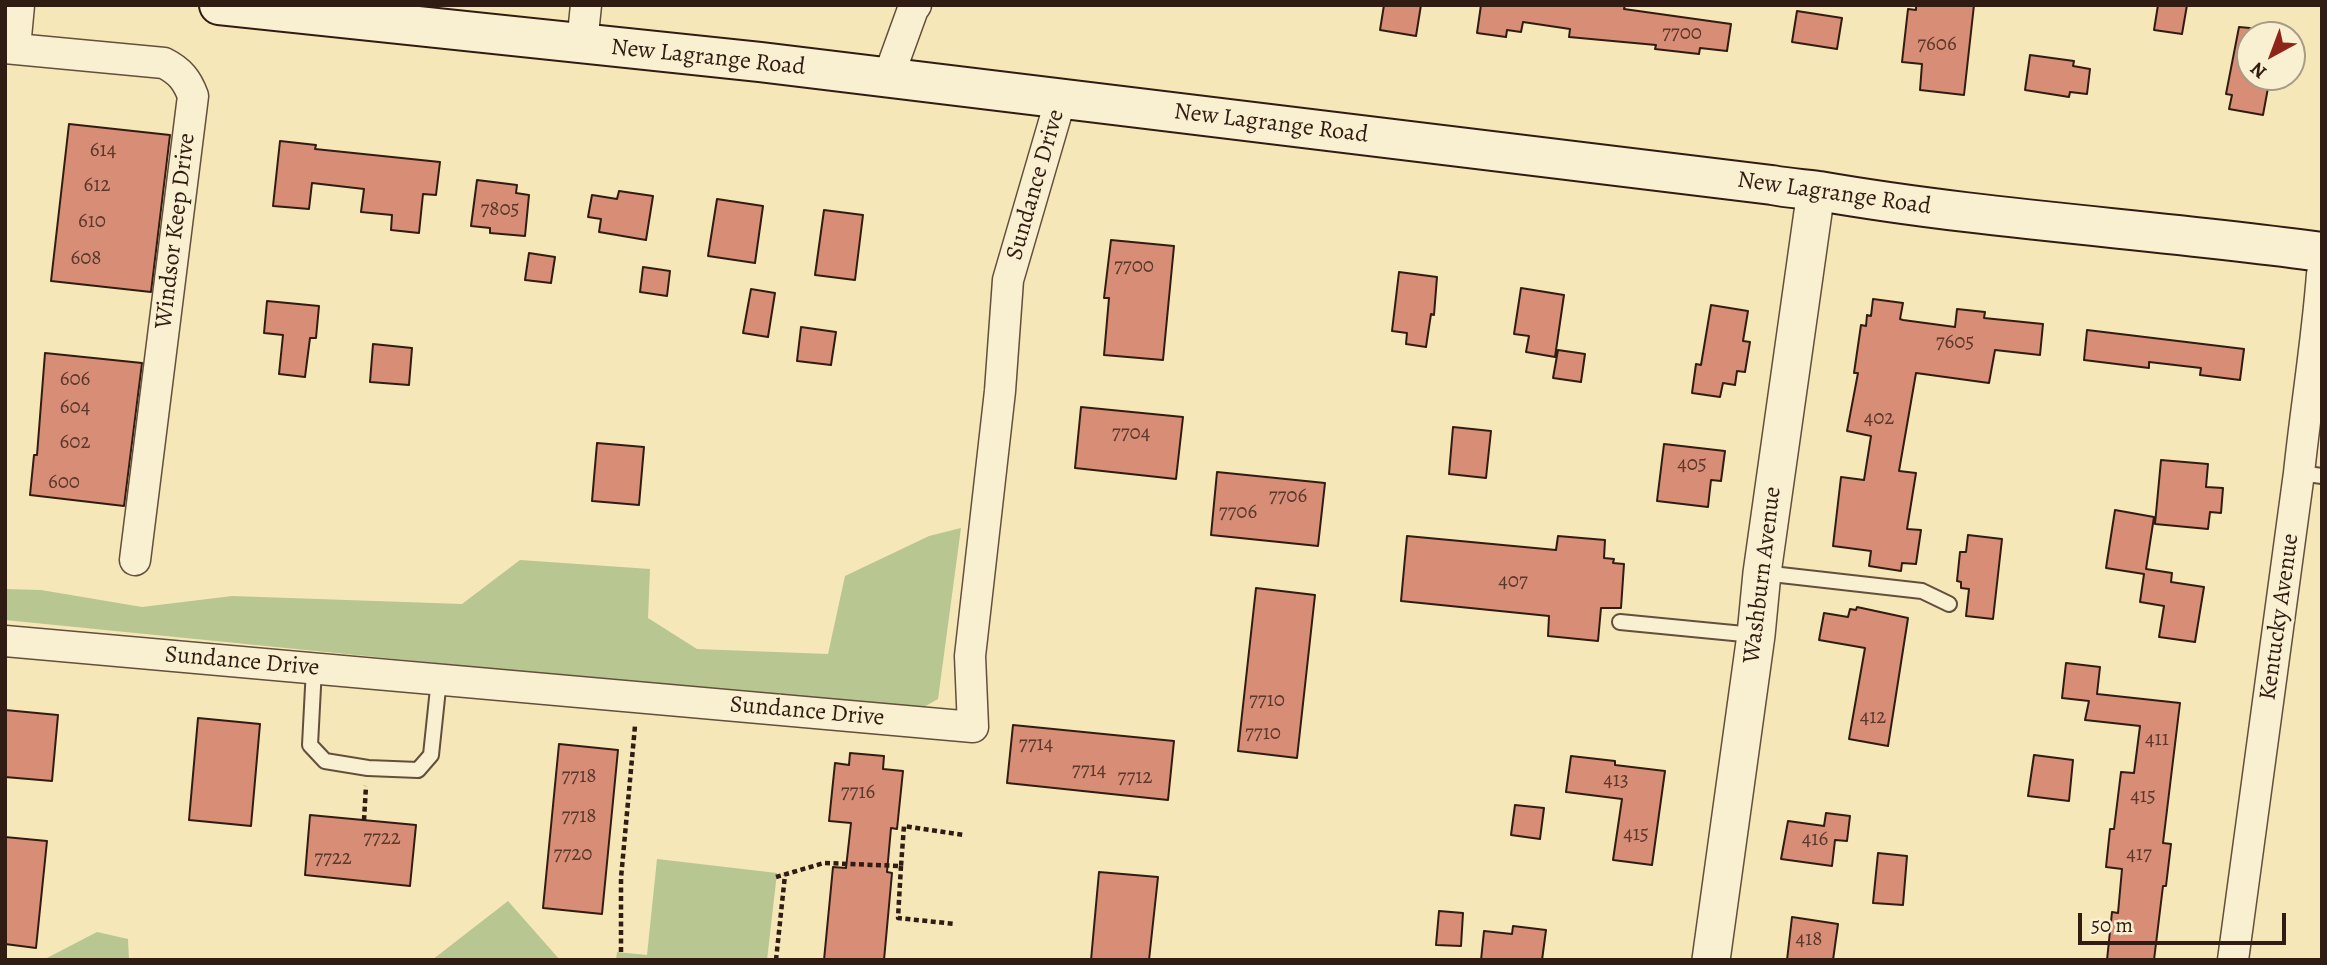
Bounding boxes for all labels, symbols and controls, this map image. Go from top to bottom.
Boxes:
house number: 7700 [1662,21,1702,47]
north arrow [2236,21,2306,91]
house number: 7606 [1917,32,1957,58]
street label: New Lagrange Road [609,33,807,83]
text: N [2245,56,2272,85]
street label: New Lagrange Road [1172,98,1370,150]
street label: Sundance Drive [1001,106,1071,264]
street label: Windsor Keep Drive [150,132,202,330]
house number: 614 [90,138,116,164]
street label: New Lagrange Road [1735,166,1933,222]
house number: 612 [84,173,110,199]
house number: 7805 [480,197,520,223]
house number: 610 [78,209,106,235]
house number: 608 [70,246,102,272]
house number: 7700 [1114,254,1154,280]
house number: 7605 [1936,330,1974,356]
house number: 606 [60,367,90,393]
house number: 604 [60,395,90,421]
house number: 402 [1864,406,1894,432]
house number: 7704 [1112,421,1150,447]
house number: 602 [60,430,90,456]
house number: 405 [1677,452,1707,478]
house number: 600 [48,470,80,496]
house number: 7706 [1269,484,1307,510]
street label: Washburn Avenue [1738,485,1788,665]
house number: 7706 [1219,500,1257,526]
street label: Kentucky Avenue [2254,532,2306,702]
house number: 407 [1498,569,1528,595]
street label: Sundance Drive [163,641,321,683]
house number: 7710 [1249,688,1285,714]
street label: Sundance Drive [728,691,886,733]
house number: 412 [1860,705,1886,731]
house number: 7710 [1245,721,1281,747]
house number: 411 [2145,727,2169,753]
house number: 7714 [1019,732,1053,758]
house number: 7714 [1072,758,1106,784]
house number: 7718 [561,764,597,790]
house number: 7712 [1118,765,1152,791]
house number: 413 [1603,768,1629,794]
house number: 7716 [841,780,875,806]
house number: 415 [2130,784,2156,810]
house number: 7718 [561,804,597,830]
house number: 415 [1623,822,1649,848]
house number: 7722 [363,826,401,852]
house number: 416 [1802,827,1828,853]
house number: 7720 [554,842,592,868]
house number: 417 [2126,842,2152,868]
house number: 7722 [314,846,352,872]
scale bar [2082,898,2290,942]
text: 50 m [2091,911,2133,939]
house number: 418 [1796,927,1822,953]

